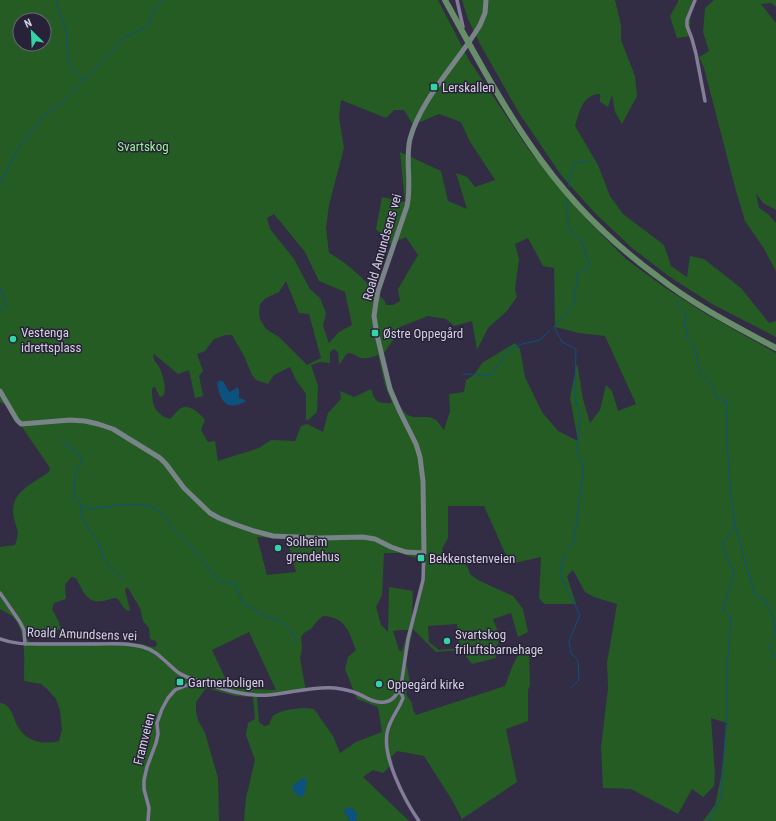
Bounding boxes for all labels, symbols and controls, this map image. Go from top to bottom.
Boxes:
north arrow [12,12,52,52]
text: N [22,16,34,31]
place label: Lerskallen [442,80,495,95]
marker: Lerskallen [429,82,439,92]
park label: Svartskog [117,139,169,154]
street label: Roald Amundsens vei [360,192,404,302]
place label: Vestenga idrettsplass [21,325,82,355]
place label: Østre Oppegård [383,326,463,341]
marker: Østre Oppegård [370,328,380,338]
marker: Vestenga idrettsplass [8,334,18,344]
place label: Solheim grendehus [286,534,340,564]
marker: Solheim grendehus [273,543,283,553]
place label: Bekkenstenveien [429,551,515,566]
marker: Bekkenstenveien [416,553,426,563]
street label: Roald Amundsens vei [27,625,137,643]
place label: Svartskog friluftsbarnehage [455,627,543,657]
marker: Svartskog friluftsbarnehage [442,636,452,646]
place label: Gartnerboligen [188,675,264,690]
marker: Gartnerboligen [175,677,185,687]
place label: Oppegård kirke [387,677,464,692]
marker: Oppegård kirke [374,679,384,689]
street label: Framveien [130,712,158,766]

